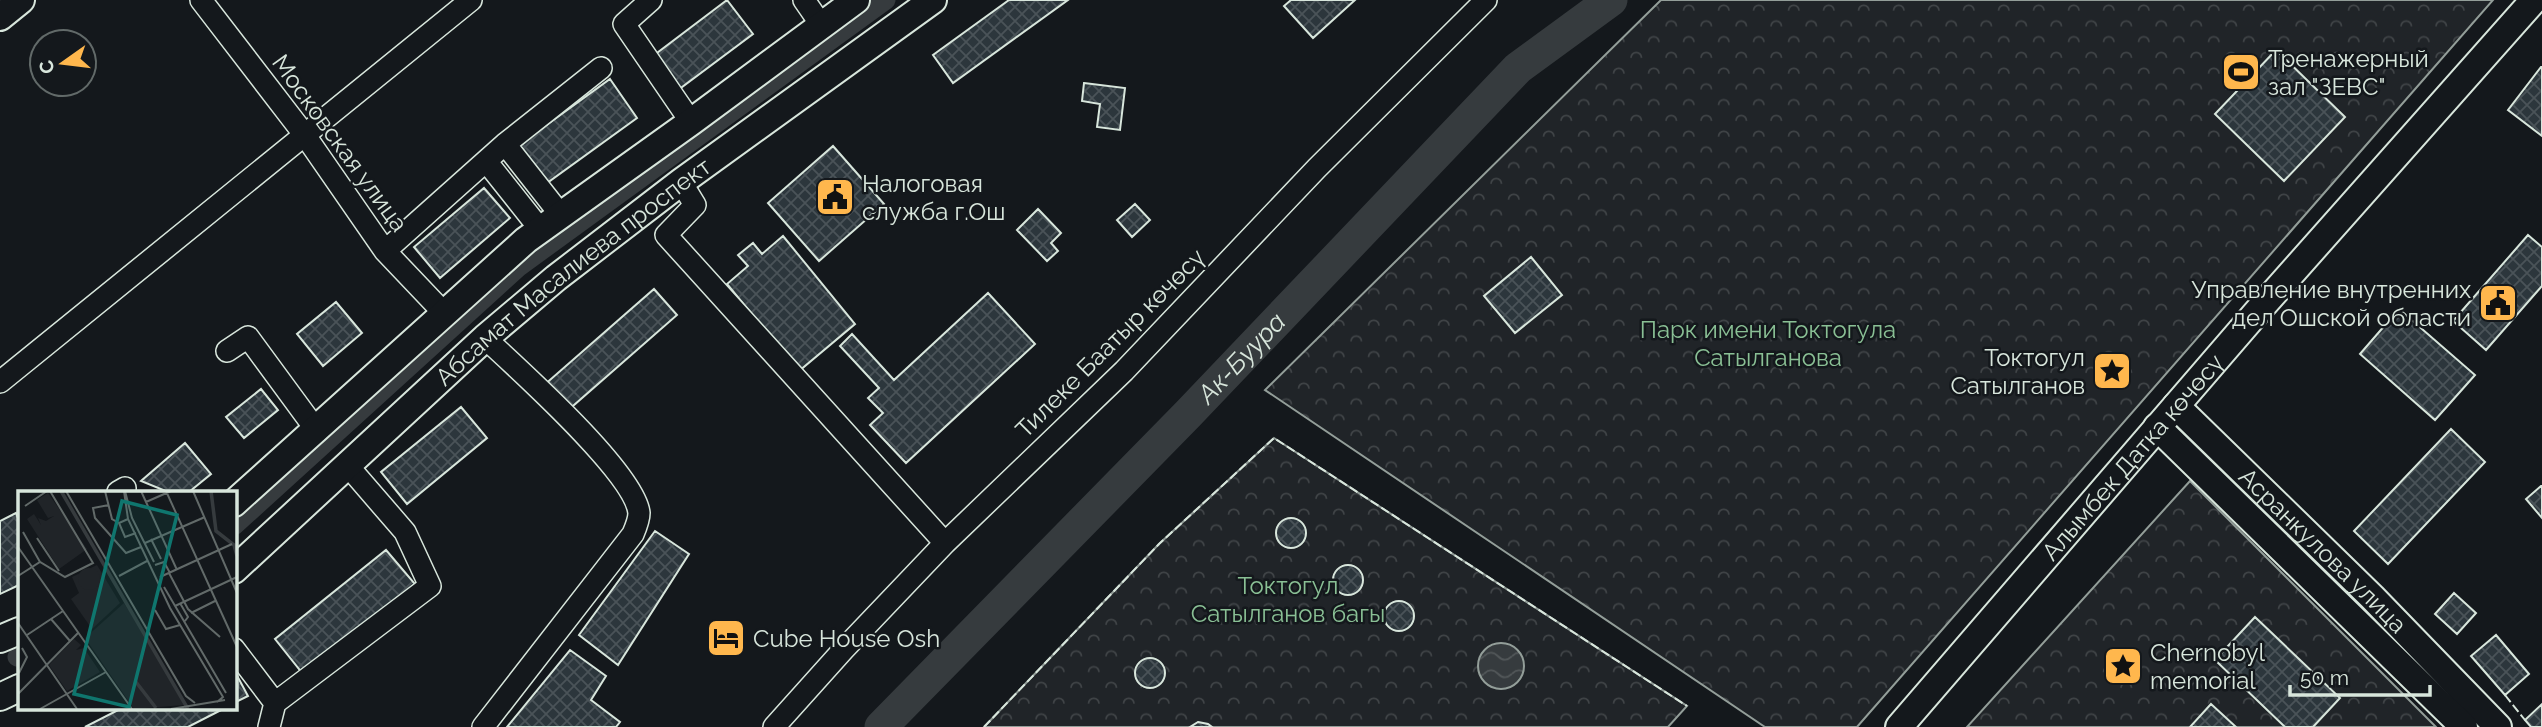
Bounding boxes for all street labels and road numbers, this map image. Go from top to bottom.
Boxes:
street label: Московская улица [266,49,414,237]
street label: Абсамат Масалиева проспект [429,151,716,391]
street label: Тилеке Баатыр көчөсү [1009,242,1211,444]
street label: Алымбек Датка көчөсү [2035,347,2229,566]
street label: Асранкулова улица [2233,461,2413,639]

